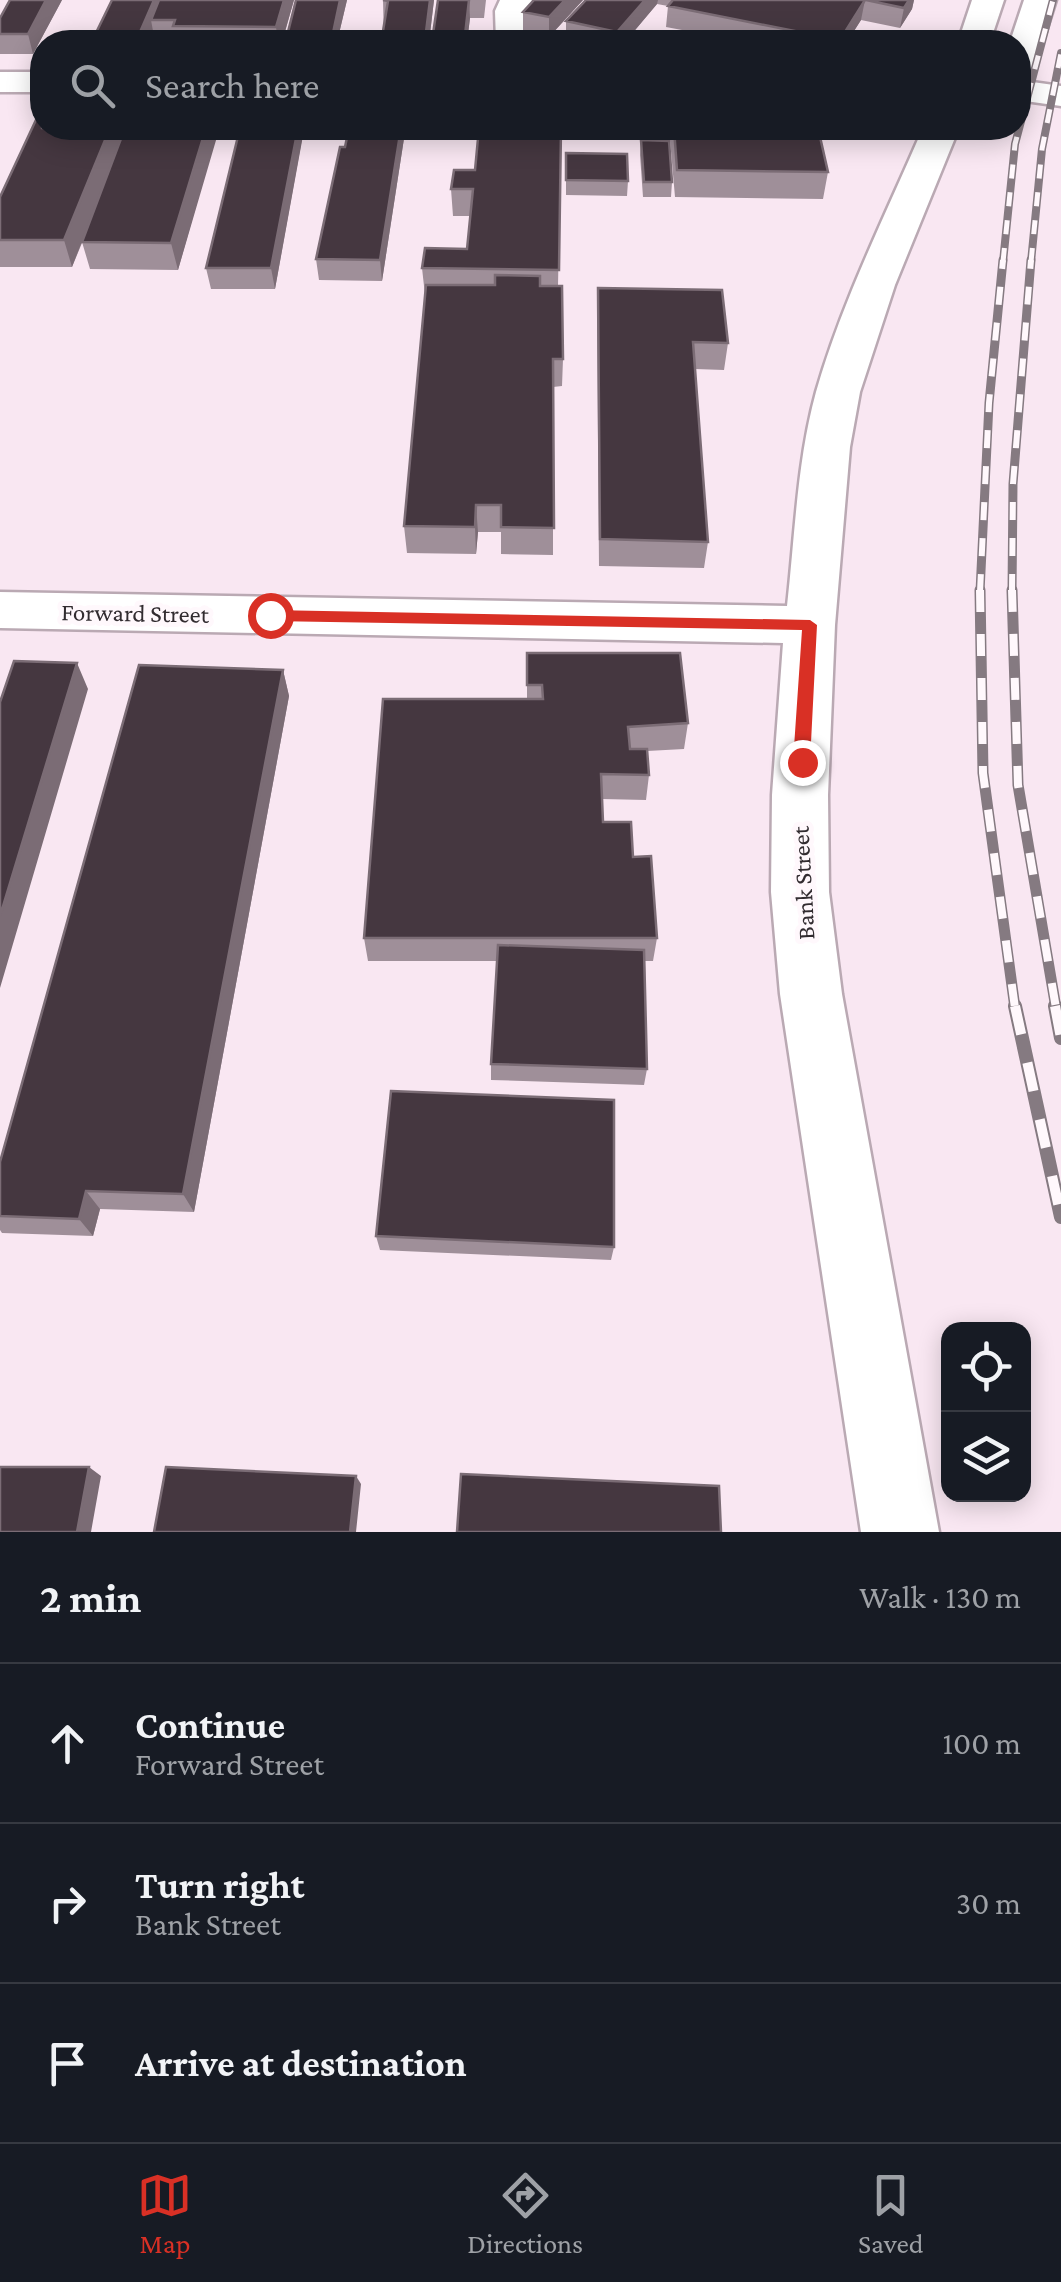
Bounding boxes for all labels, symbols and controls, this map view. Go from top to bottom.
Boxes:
search box [30,30,1031,140]
icon: search [65,58,120,113]
text: Search here [145,64,319,106]
route start [248,593,294,639]
street label: Forward Street [61,598,210,628]
route end [780,740,826,786]
street label: Bank Street [787,825,819,941]
map controls [941,1322,1031,1502]
button: locate [941,1322,1031,1412]
button: layers [941,1412,1031,1502]
text: 2 min [40,1574,141,1621]
text: Walk · 130 m [859,1579,1021,1615]
text: Continue [135,1704,285,1746]
icon: ahead [40,1716,95,1771]
text: 100 m [942,1725,1021,1761]
text: Forward Street [135,1746,324,1782]
text: Turn right [135,1864,304,1906]
icon: right [40,1876,95,1931]
text: 30 m [956,1885,1021,1921]
text: Bank Street [135,1906,281,1942]
icon: arrive [40,2036,95,2091]
text: Arrive at destination [135,2042,467,2084]
tab: Map [137,2168,192,2259]
tab: Directions [467,2168,583,2259]
tab: Saved [858,2168,924,2259]

